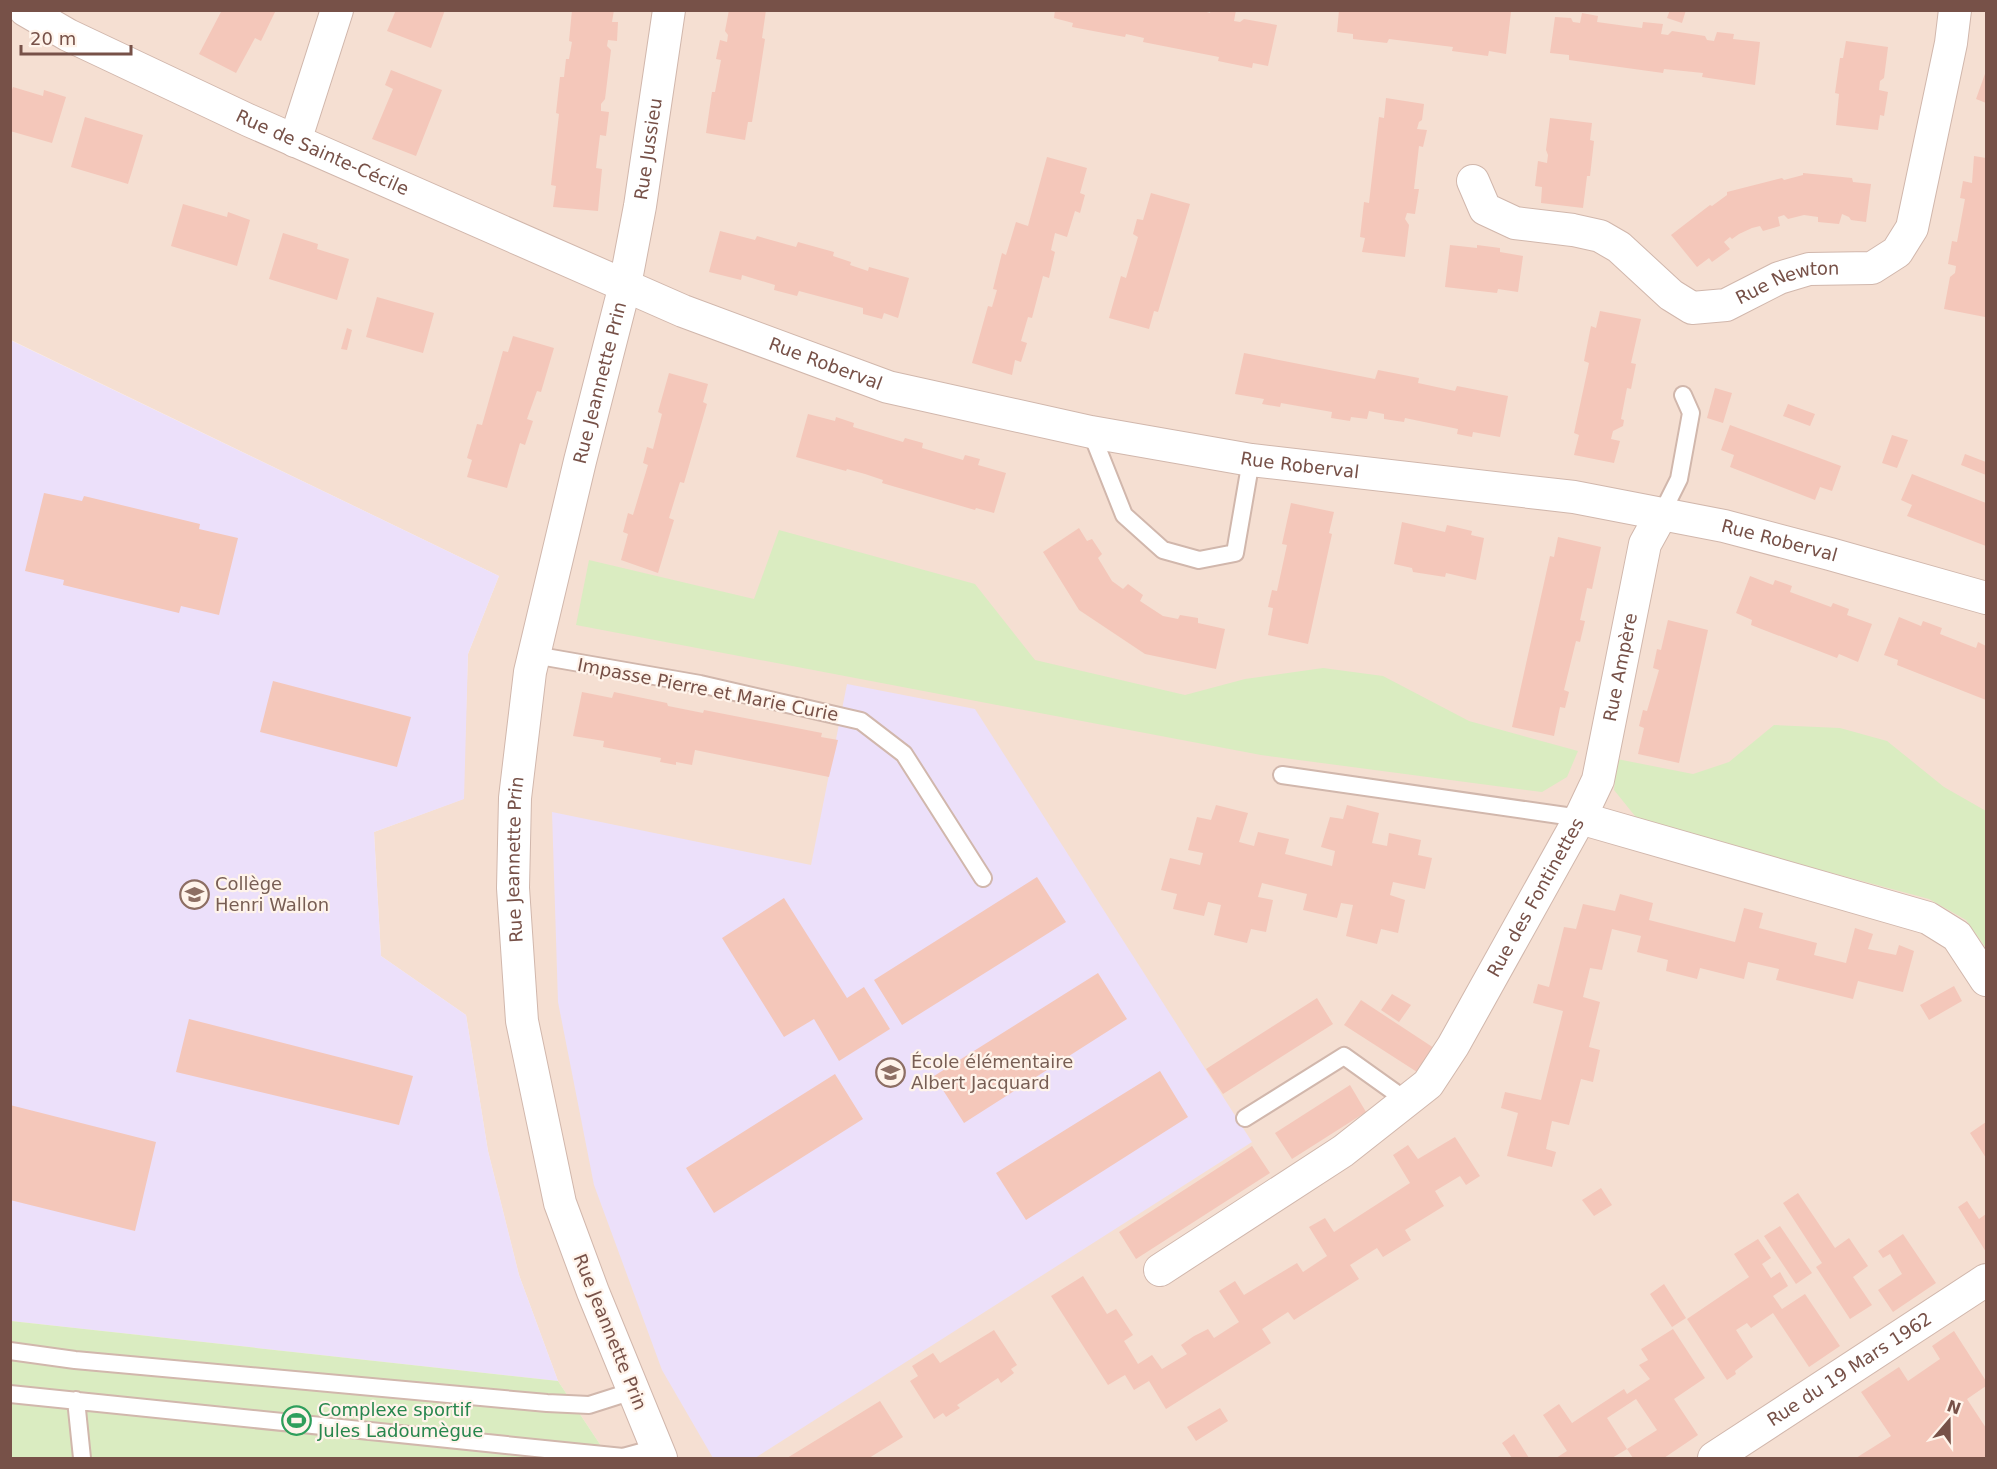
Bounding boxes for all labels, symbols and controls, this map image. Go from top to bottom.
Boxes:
scale bar [21,18,130,56]
text: 20 m [30,28,76,49]
street label: Rue Jussieu [630,96,666,201]
street label: Rue de Sainte-Cécile [233,105,412,199]
street label: Rue Newton [1732,258,1840,308]
street label: Rue Jeannette Prin [569,299,630,466]
street label: Rue Roberval [766,333,885,394]
street label: Rue Roberval [1239,447,1360,482]
street label: Rue Roberval [1719,515,1840,566]
street label: Rue Ampère [1599,611,1641,723]
street label: Impasse Pierre et Marie Curie [576,654,840,725]
street label: Rue Jeannette Prin [502,775,528,943]
street label: Rue des Fontinettes [1483,814,1588,981]
place label: Collège Henri Wallon [215,873,329,915]
school or university icon: Collège Henri Wallon [178,878,210,910]
place label: École élémentaire Albert Jacquard [911,1051,1073,1093]
school or university icon: École élémentaire Albert Jacquard [874,1056,906,1088]
street label: Rue Jeannette Prin [570,1251,651,1413]
street label: Rue du 19 Mars 1962 [1763,1307,1935,1430]
north arrow [1919,1391,1979,1451]
text: N [1944,1396,1964,1419]
place label: Complexe sportif Jules Ladoumègue [317,1399,483,1441]
sports icon: Complexe sportif Jules Ladoumègue [281,1404,313,1436]

